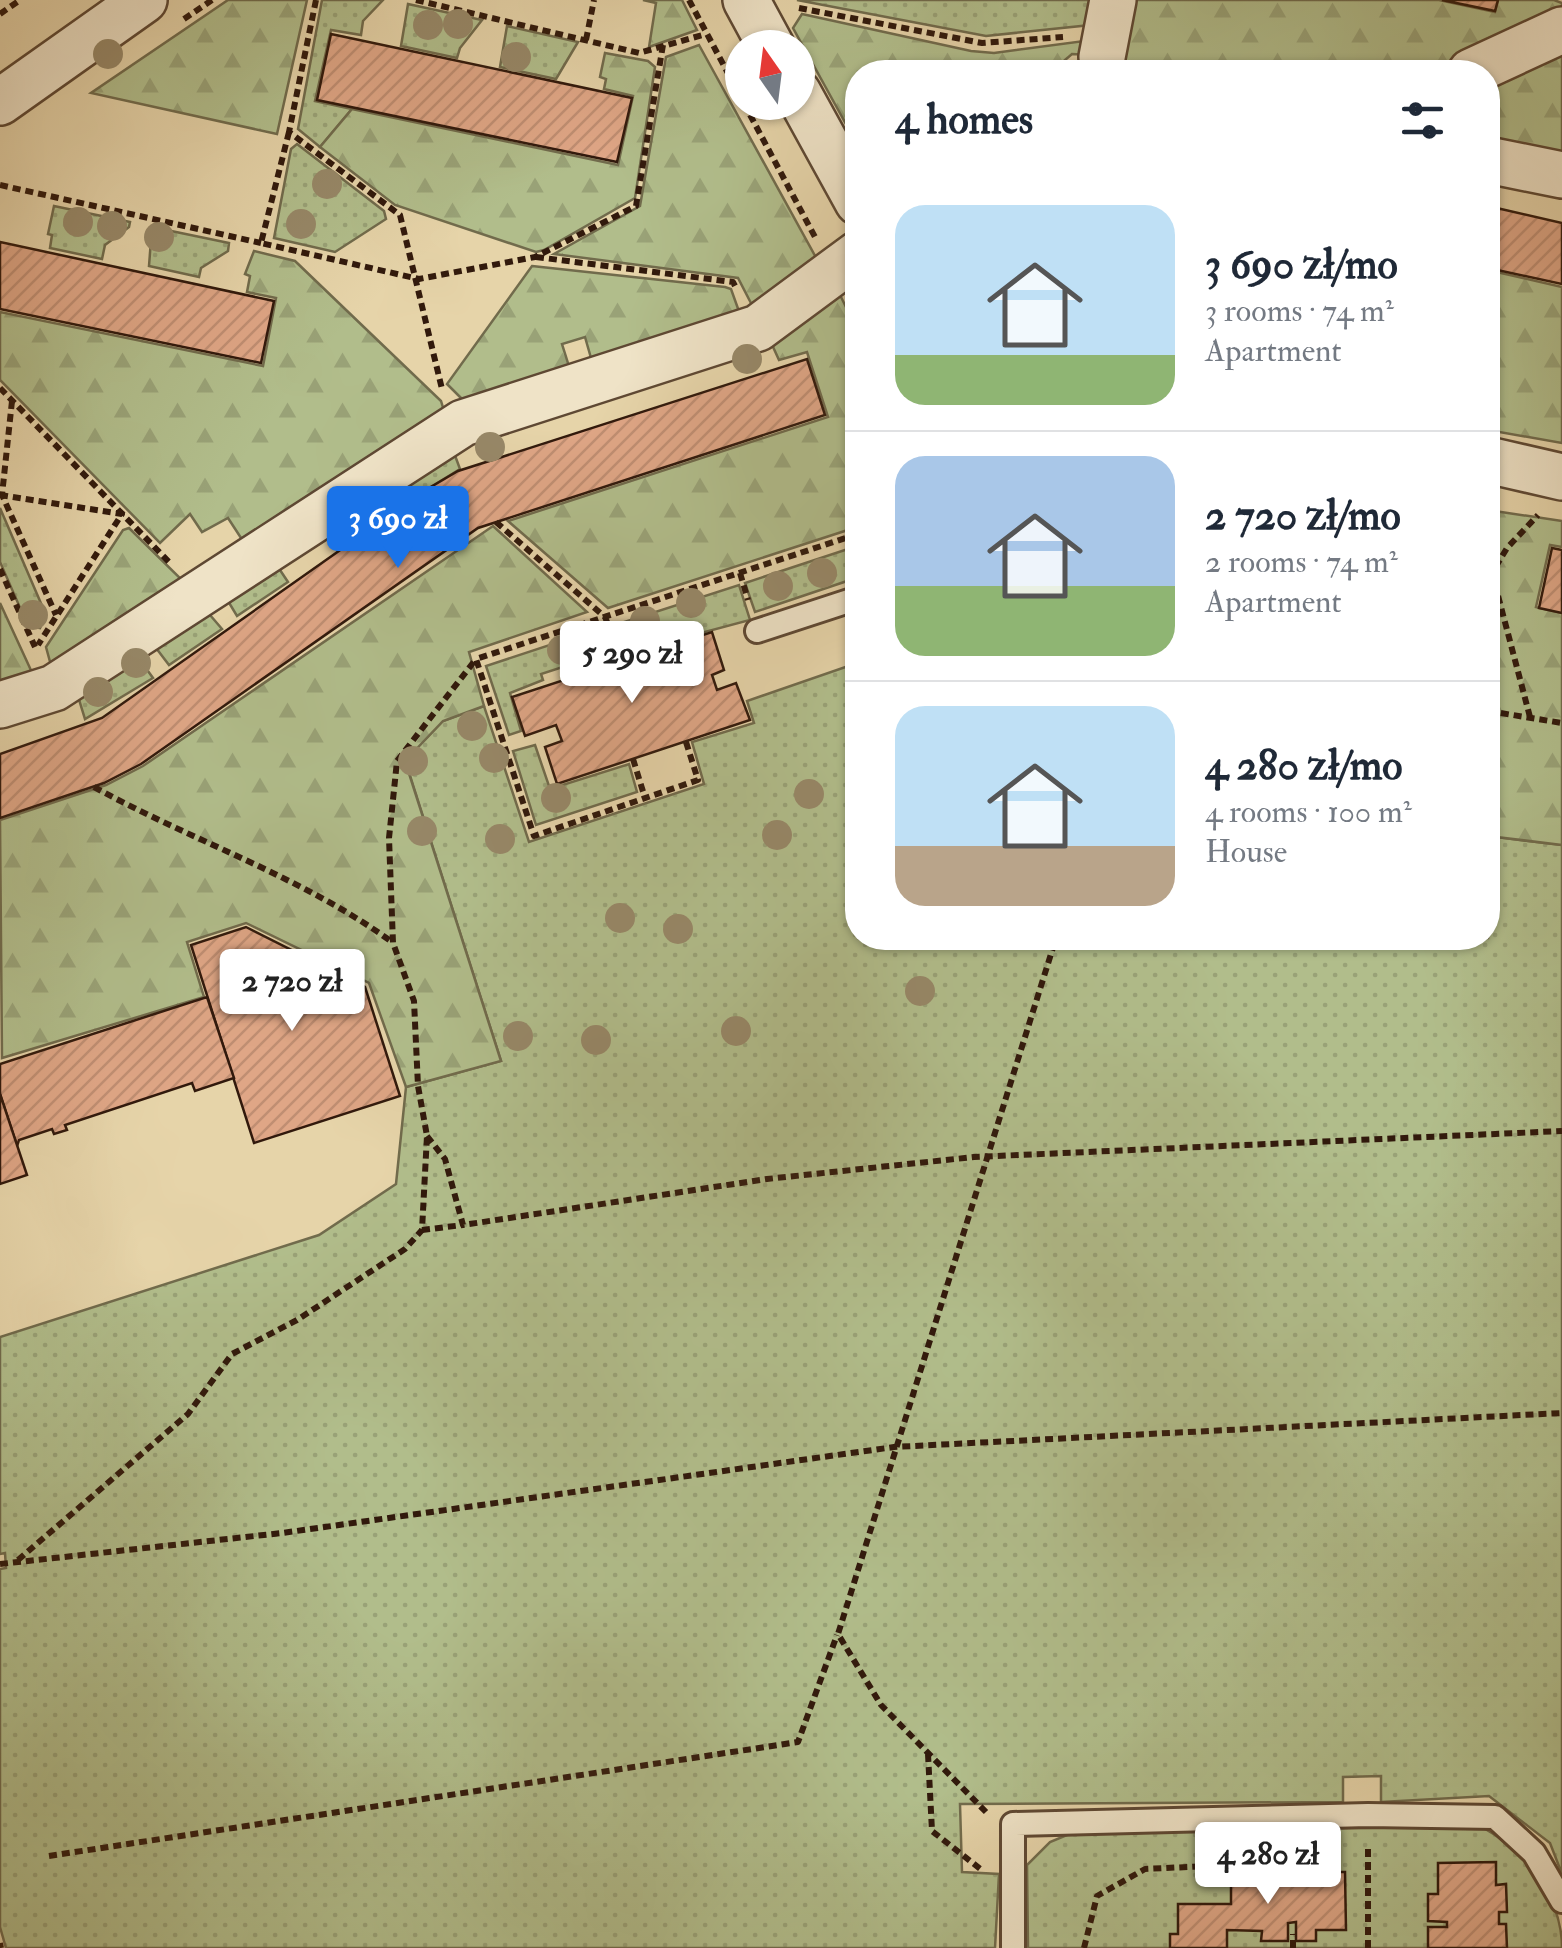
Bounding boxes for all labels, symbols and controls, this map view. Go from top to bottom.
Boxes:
north arrow [725,30,815,120]
map controls [725,30,815,120]
icon: filters [1395,93,1450,148]
text: 4 homes [895,94,1033,146]
text: 3 690 zł/mo [1205,239,1398,291]
icon: home [975,245,1095,365]
text: 3 rooms · 74 m² [1205,291,1394,331]
text: Apartment [1205,331,1342,371]
pin: 3 690 zł [295,486,501,571]
text: 2 720 zł/mo [1205,490,1401,542]
icon: home [975,496,1095,616]
text: 3 690 zł [349,498,447,538]
text: 2 rooms · 74 m² [1205,542,1398,582]
text: Apartment [1205,582,1342,622]
pin: 5 290 zł [529,621,735,706]
text: 5 290 zł [582,633,682,673]
text: 4 280 zł/mo [1205,740,1403,792]
icon: home [975,746,1095,866]
text: 4 rooms · 100 m² [1205,792,1412,832]
text: House [1205,832,1287,872]
pin: 2 720 zł [189,949,395,1034]
text: 2 720 zł [242,961,342,1001]
pin: 4 280 zł [1165,1822,1371,1907]
text: 4 280 zł [1217,1834,1319,1874]

